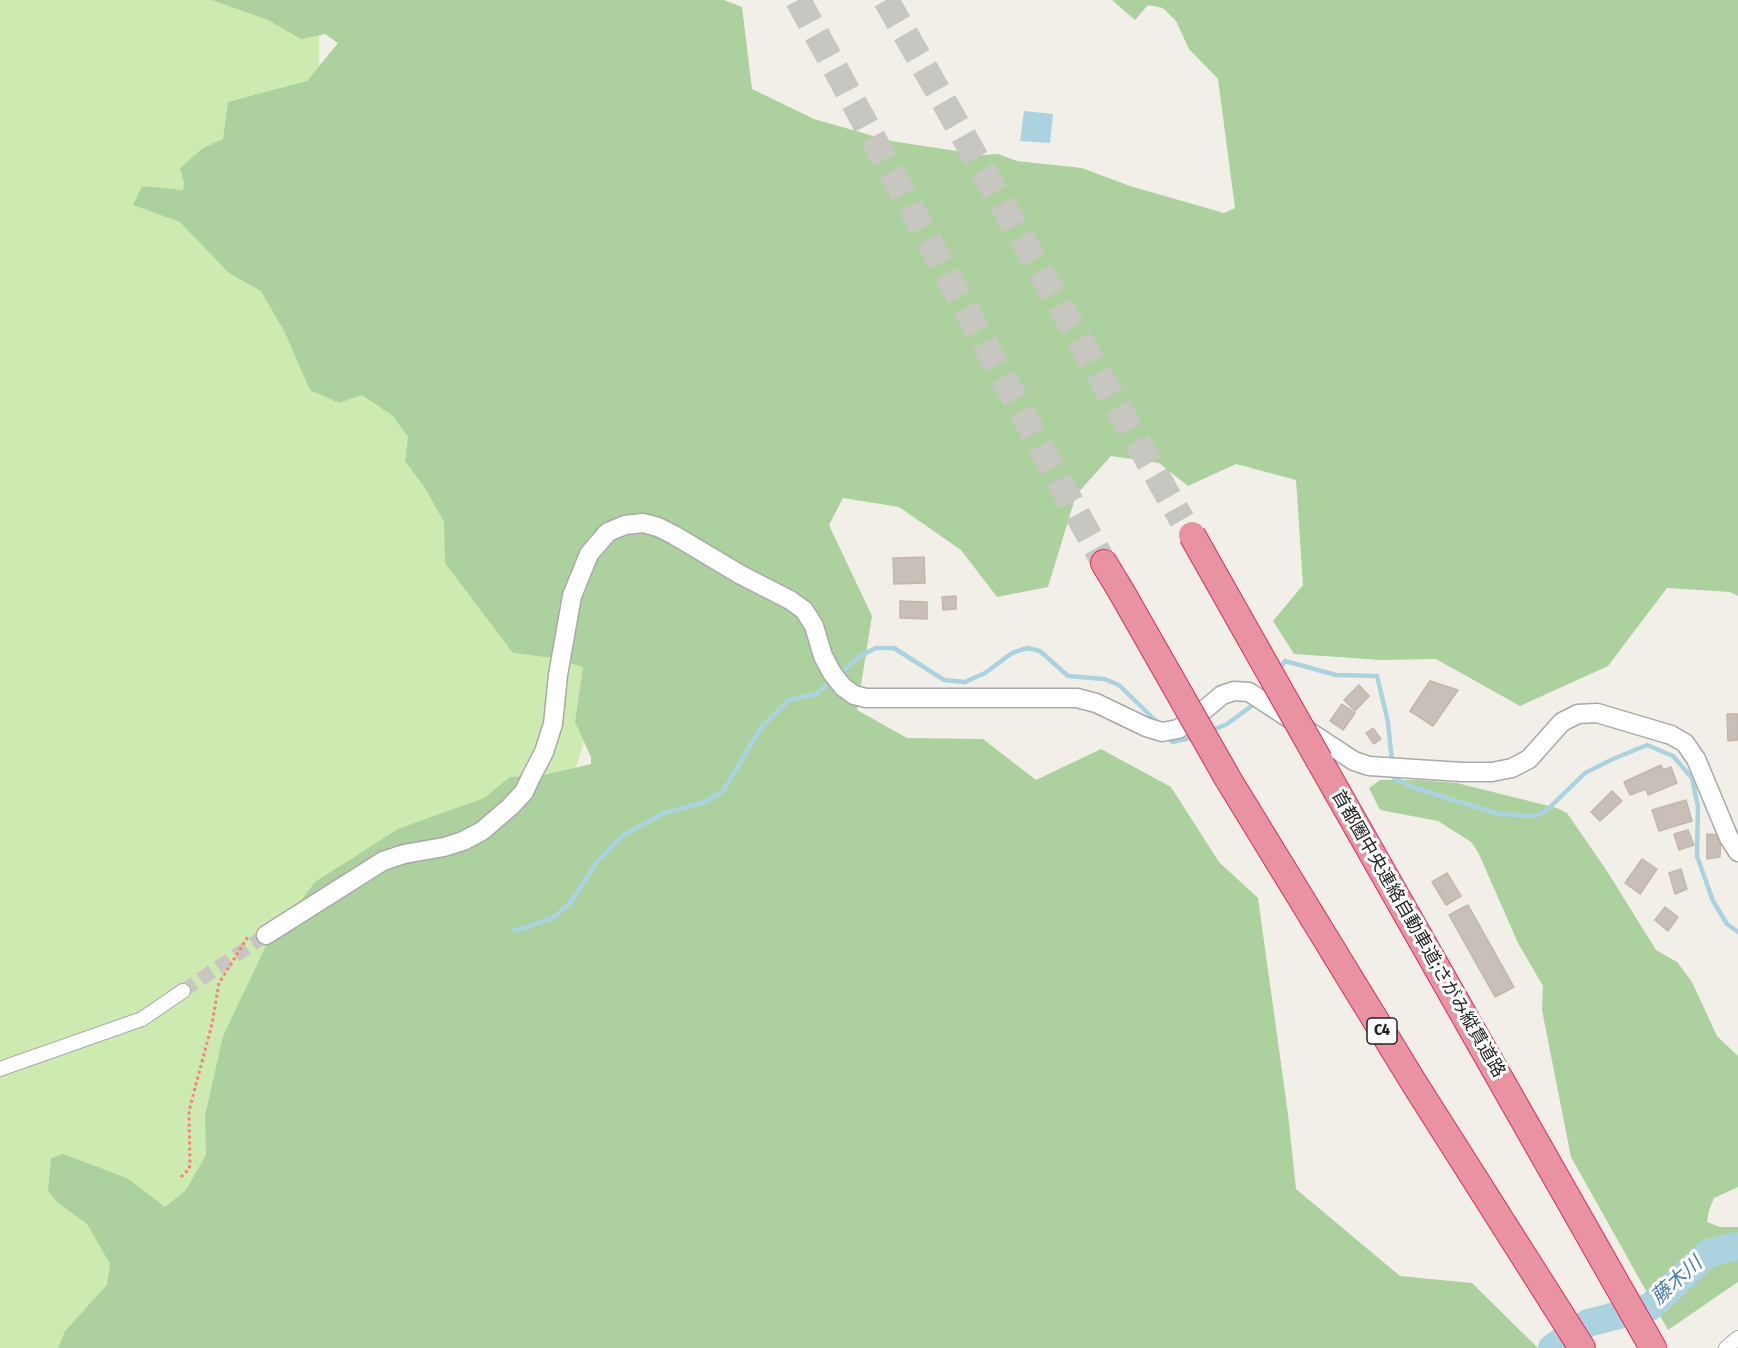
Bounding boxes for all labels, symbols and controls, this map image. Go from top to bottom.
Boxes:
street label: 首都圏中央連絡自動車道;さがみ縦貫道路 [1327,787,1509,1081]
road number: C4 [1367,1018,1397,1044]
water label: 藤木川 [1647,1252,1707,1310]

